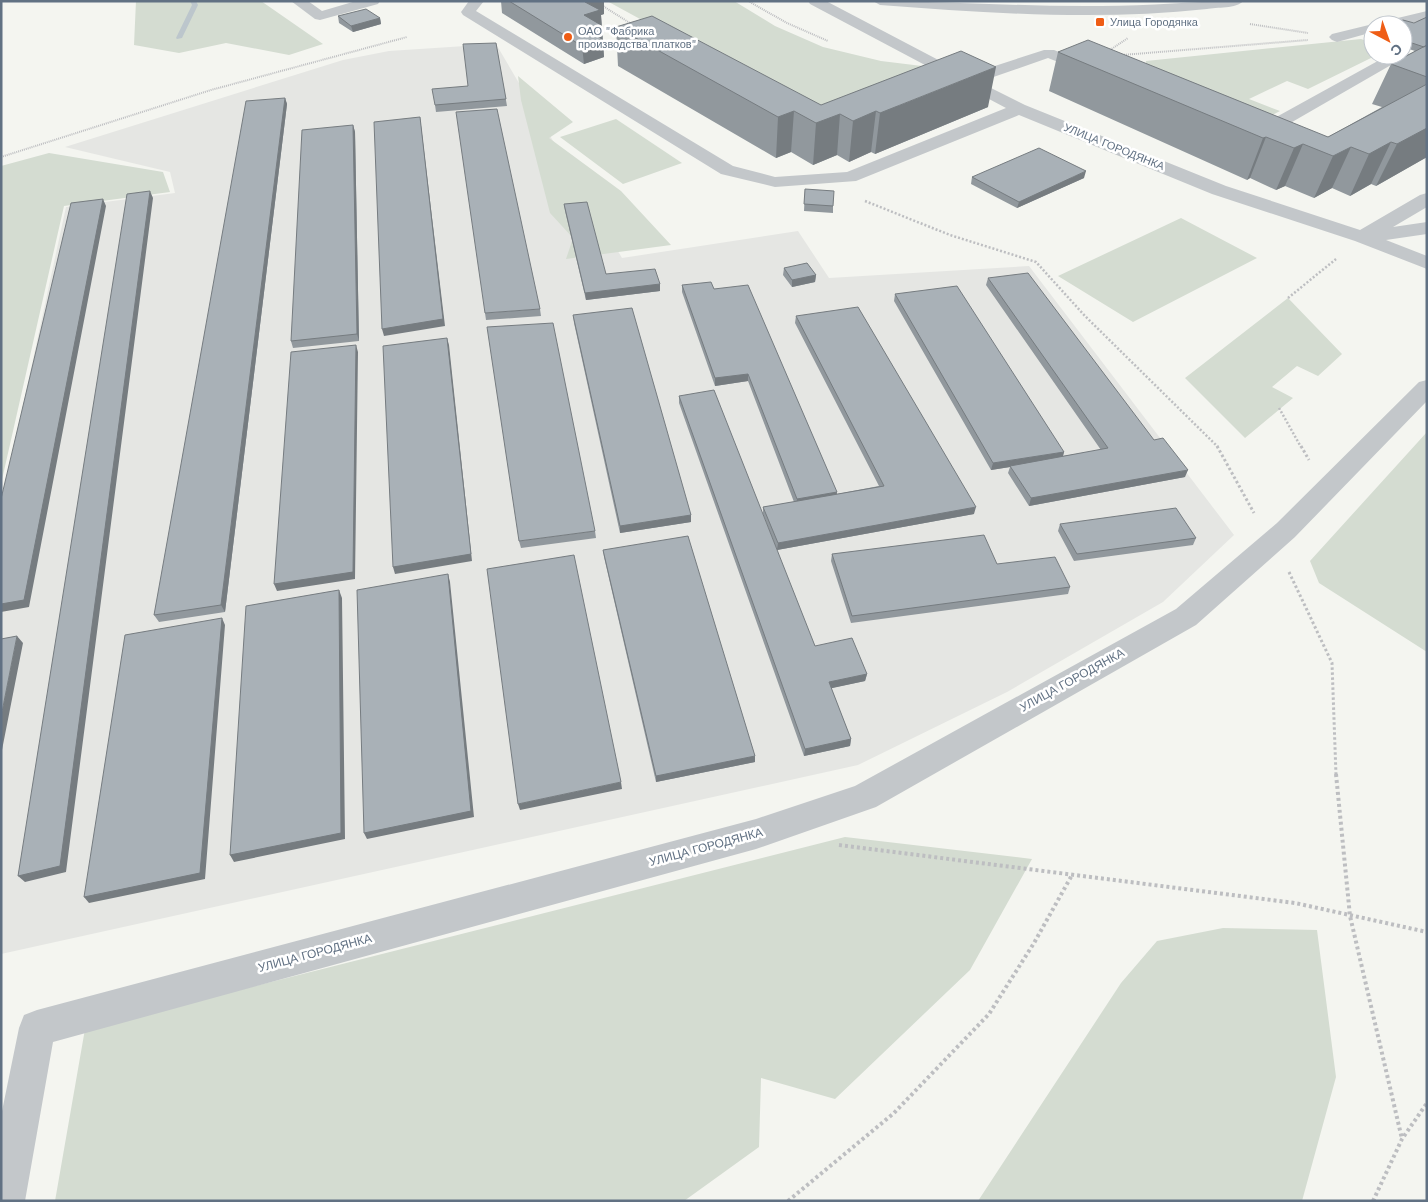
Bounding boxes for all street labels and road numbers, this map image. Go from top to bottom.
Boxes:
street label: УЛИЦА ГОРОДЯНКА [1062,121,1167,173]
street label: УЛИЦА ГОРОДЯНКА [1017,645,1127,715]
street label: УЛИЦА ГОРОДЯНКА [648,825,764,869]
street label: УЛИЦА ГОРОДЯНКА [257,931,373,975]

